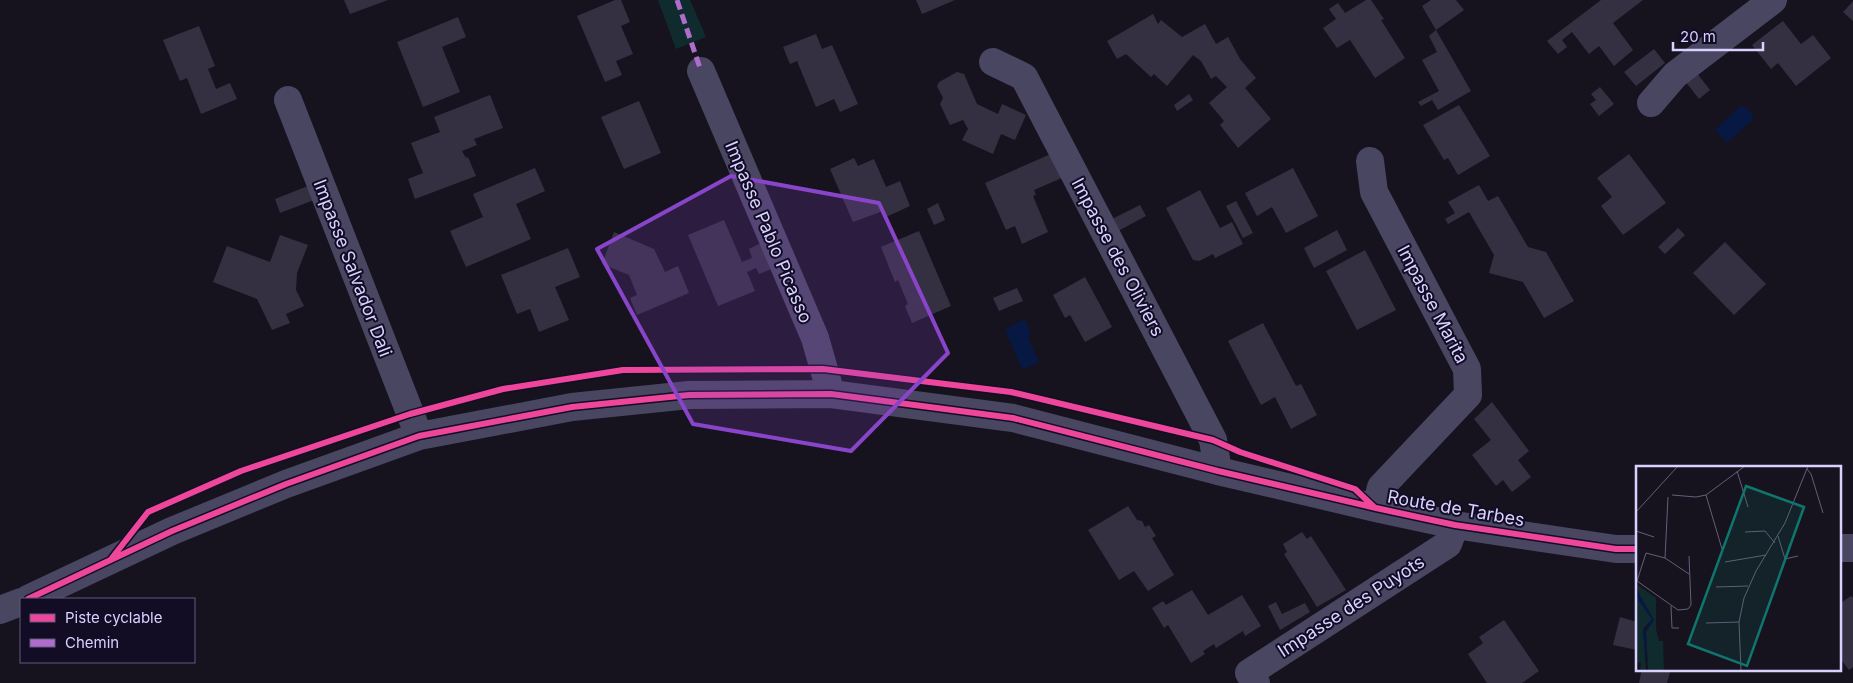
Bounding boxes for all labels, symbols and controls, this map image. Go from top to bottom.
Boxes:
scale bar [1673,20,1763,52]
text: 20 m [1680,27,1716,46]
street label: Impasse Pablo Picasso [721,138,817,326]
street label: Impasse des Oliviers [1067,174,1169,340]
street label: Impasse Salvador Dali [309,176,397,360]
street label: Impasse Marita [1393,242,1473,366]
inset map [1636,466,1840,670]
street label: Route de Tarbes [1386,486,1526,530]
street label: Impasse des Puyots [1274,551,1428,661]
legend [20,598,195,663]
text: Piste cyclable [65,608,162,627]
text: Chemin [65,633,119,652]

